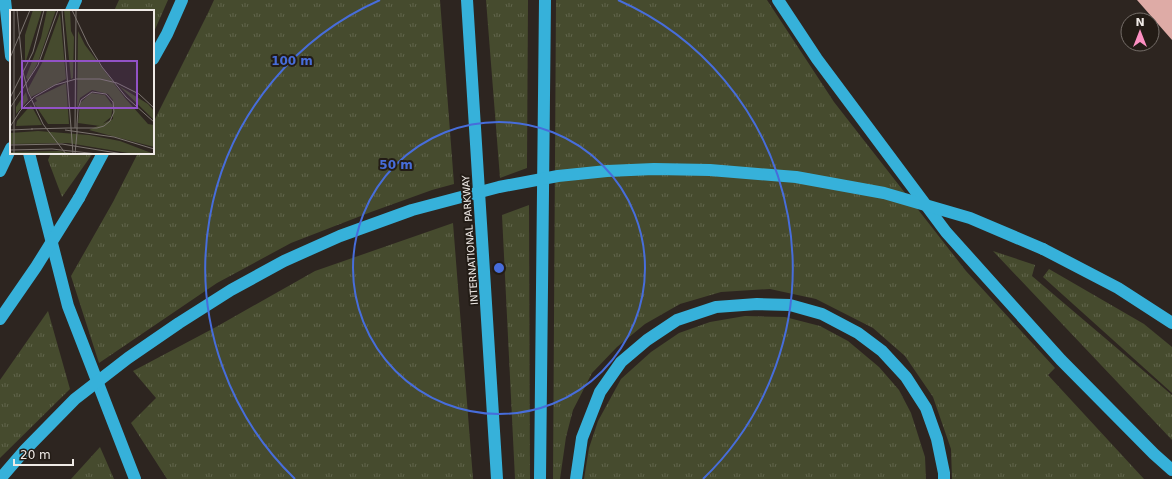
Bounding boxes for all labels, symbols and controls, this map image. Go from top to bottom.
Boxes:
inset map [10,10,154,154]
north arrow [1120,12,1160,52]
text: N [1135,16,1145,29]
text: 100 m [271,54,313,68]
text: 50 m [379,158,413,172]
street label: INTERNATIONAL PARKWAY [460,174,480,305]
centre of rings [492,261,506,275]
scale bar [14,441,73,467]
text: 20 m [20,448,51,462]

